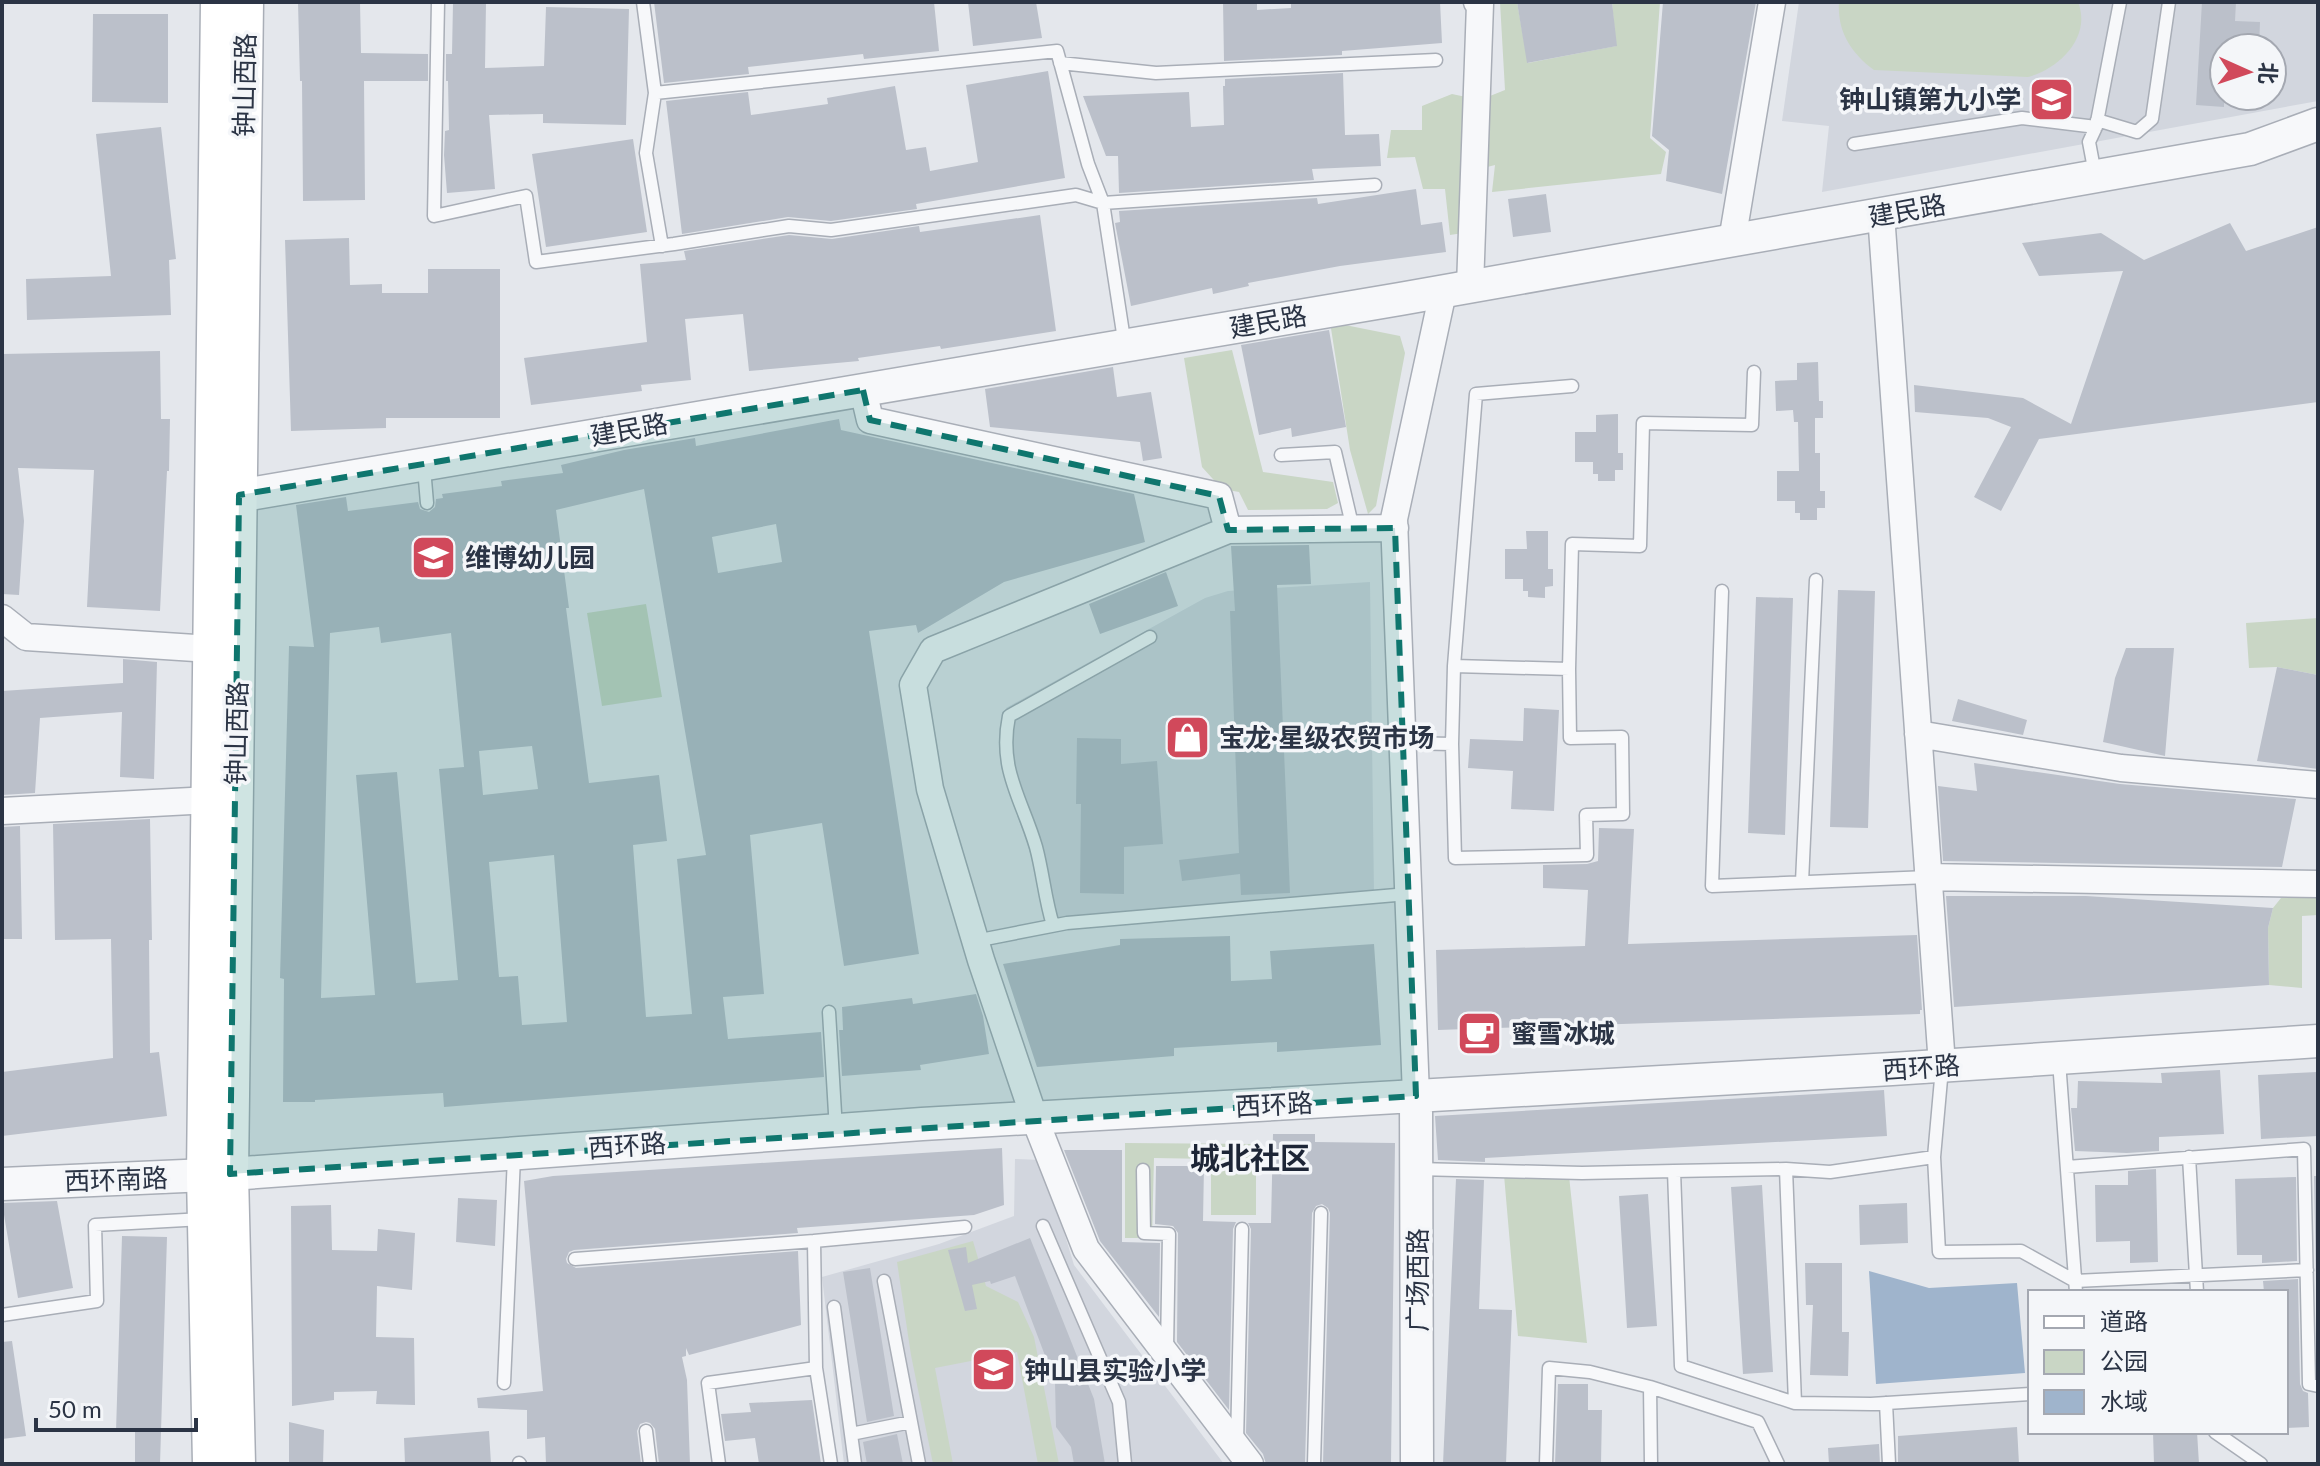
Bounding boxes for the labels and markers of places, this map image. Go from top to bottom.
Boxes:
school or university icon: 钟山镇第九小学 [2028,75,2076,123]
place label: 钟山镇第九小学 [1839,83,2021,115]
school or university icon: 维博幼儿园 [410,533,458,581]
place label: 维博幼儿园 [465,541,595,573]
shop icon: 宝龙·星级农贸市场 [1164,713,1212,761]
place label: 宝龙·星级农贸市场 [1219,721,1434,753]
cafe icon: 蜜雪冰城 [1456,1009,1504,1057]
place label: 蜜雪冰城 [1511,1017,1615,1049]
school or university icon: 钟山县实验小学 [969,1346,1017,1394]
place label: 钟山县实验小学 [1024,1354,1206,1386]

